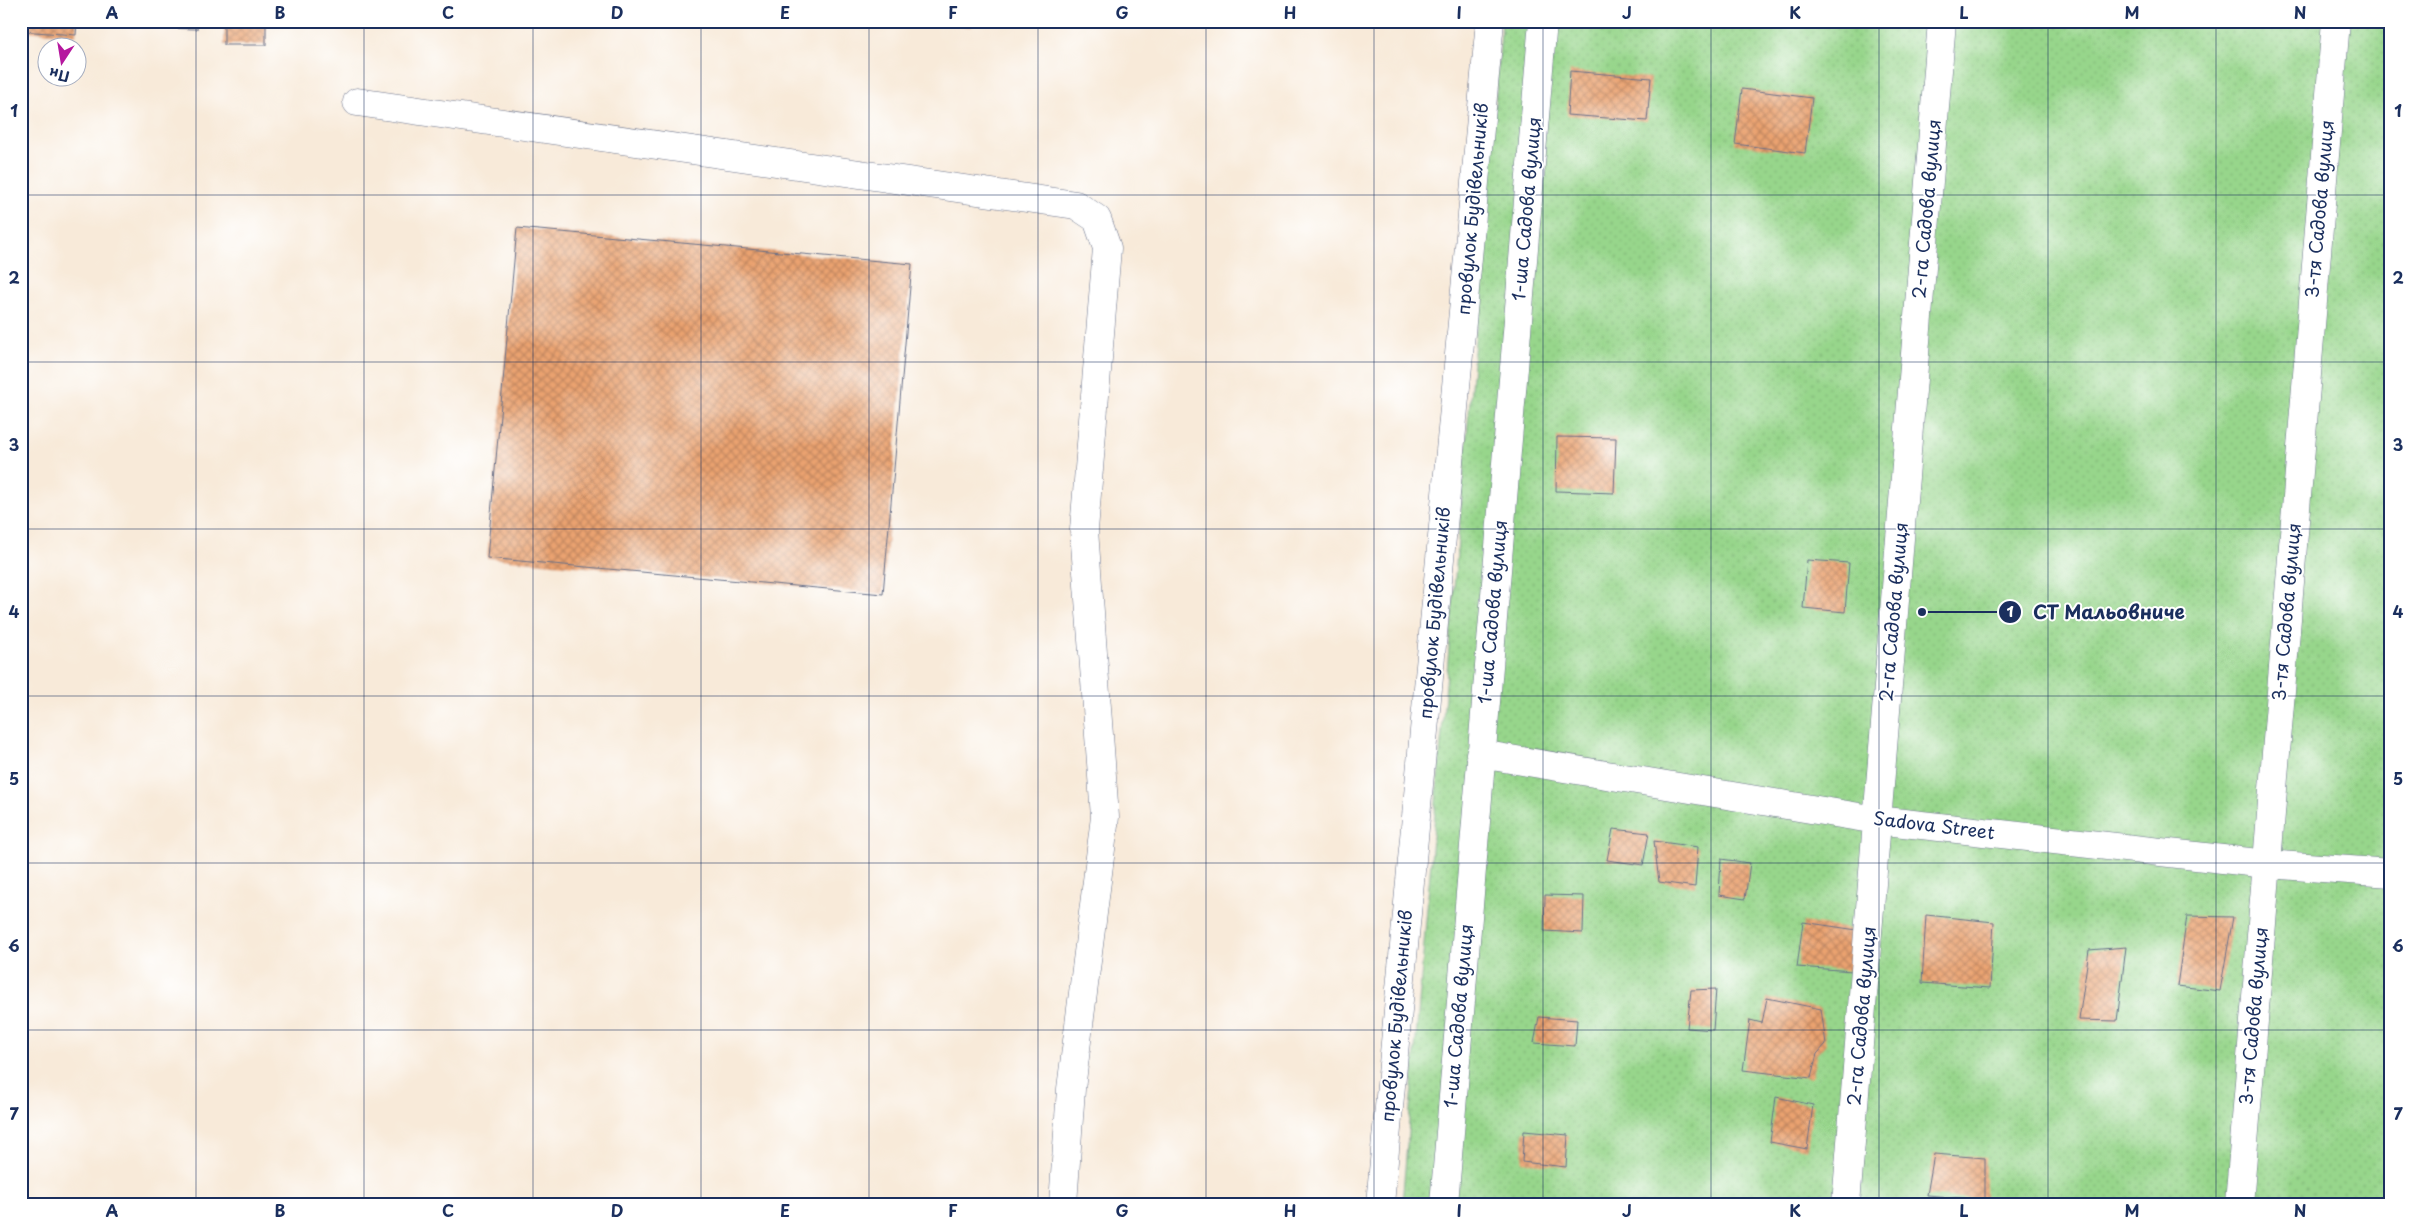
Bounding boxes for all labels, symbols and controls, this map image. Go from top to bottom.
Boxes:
text: A [106,0,119,24]
text: B [275,0,286,24]
text: C [442,0,454,24]
text: D [611,0,623,24]
text: E [780,0,790,24]
text: F [948,0,958,24]
text: G [1115,0,1129,24]
text: H [1284,0,1296,24]
text: I [1456,0,1462,24]
text: J [1622,0,1632,24]
text: K [1789,0,1801,24]
text: L [1959,0,1969,24]
text: M [2124,0,2140,24]
text: N [2294,0,2306,24]
north arrow [38,38,88,88]
text: Пн [47,63,71,88]
text: 1 [10,98,18,122]
text: 1 [2394,98,2402,122]
street label: провулок Будівельників [1449,102,1494,316]
street label: 1-ша Садова вулиця [1504,116,1547,302]
street label: 2-га Садова вулиця [1904,118,1947,300]
street label: 3-тя Садова вулиця [2297,119,2340,299]
text: 2 [8,265,20,289]
text: 2 [2392,265,2404,289]
text: 3 [9,432,19,456]
text: 3 [2393,432,2403,456]
street label: провулок Будівельників [1411,506,1456,720]
street label: 1-ша Садова вулиця [1470,519,1513,705]
street label: 2-га Садова вулиця [1871,521,1914,703]
street label: 3-тя Садова вулиця [2264,522,2307,702]
callout: СТ Мальовниче [1997,595,2195,629]
text: СТ Мальовниче [2033,597,2185,625]
text: 4 [9,599,20,623]
text: 1 [2006,599,2014,622]
text: 4 [2393,599,2404,623]
text: 5 [9,766,19,790]
text: 5 [2393,766,2403,790]
street label: Sadova Street [1872,804,1996,845]
street label: провулок Будівельників [1373,909,1418,1123]
street label: 1-ша Садова вулиця [1436,923,1479,1109]
street label: 2-га Садова вулиця [1839,925,1882,1107]
street label: 3-тя Садова вулиця [2231,926,2274,1106]
text: 6 [8,933,20,957]
text: 6 [2392,933,2404,957]
text: 7 [9,1101,19,1125]
text: 7 [2393,1101,2403,1125]
text: A [106,1198,119,1222]
text: B [275,1198,286,1222]
text: C [442,1198,454,1222]
text: D [611,1198,623,1222]
text: E [780,1198,790,1222]
text: F [948,1198,958,1222]
text: G [1115,1198,1129,1222]
text: H [1284,1198,1296,1222]
text: I [1456,1198,1462,1222]
text: J [1622,1198,1632,1222]
text: K [1789,1198,1801,1222]
text: L [1959,1198,1969,1222]
text: M [2124,1198,2140,1222]
text: N [2294,1198,2306,1222]

